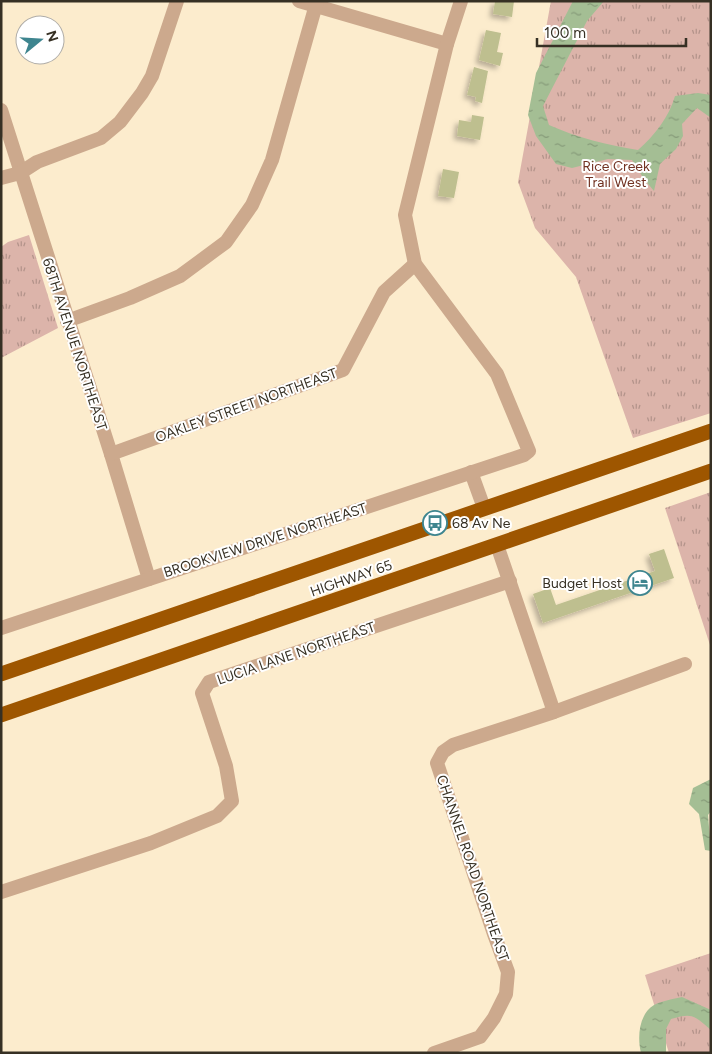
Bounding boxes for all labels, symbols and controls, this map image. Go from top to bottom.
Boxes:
north arrow [15,15,65,65]
scale bar [537,15,686,47]
text: 100 m [544,24,586,42]
text: N [42,28,62,44]
park label: Rice Creek Trail West [582,158,650,191]
street label: 68TH AVENUE NORTHEAST [39,256,111,433]
street label: OAKLEY STREET NORTHEAST [153,365,340,446]
street label: BROOKVIEW DRIVE NORTHEAST [161,499,369,581]
bus stop icon: 68 Av Ne [422,510,448,536]
place label: 68 Av Ne [452,515,511,532]
street label: HIGHWAY 65 [308,556,394,600]
hotel icon: Budget Host [627,570,653,596]
place label: Budget Host [542,575,622,592]
street label: LUCIA LANE NORTHEAST [215,618,378,689]
street label: CHANNEL ROAD NORTHEAST [433,773,513,964]

